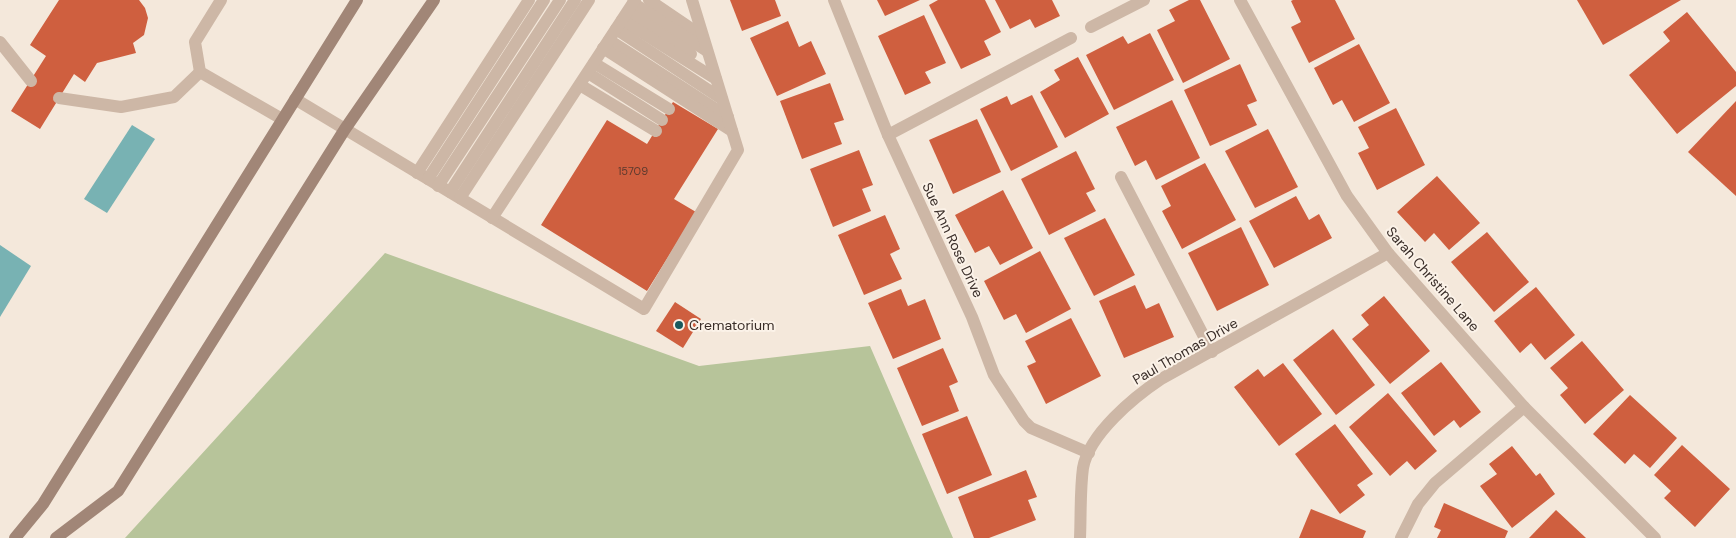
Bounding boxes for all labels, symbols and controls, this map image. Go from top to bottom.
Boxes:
house number: 15709 [618,164,648,178]
street label: Sue Ann Rose Drive [918,180,988,300]
street label: Sarah Christine Lane [1383,223,1484,335]
street label: Paul Thomas Drive [1129,314,1241,388]
place label: Crematorium [689,316,774,334]
marker: Crematorium [673,319,685,331]

